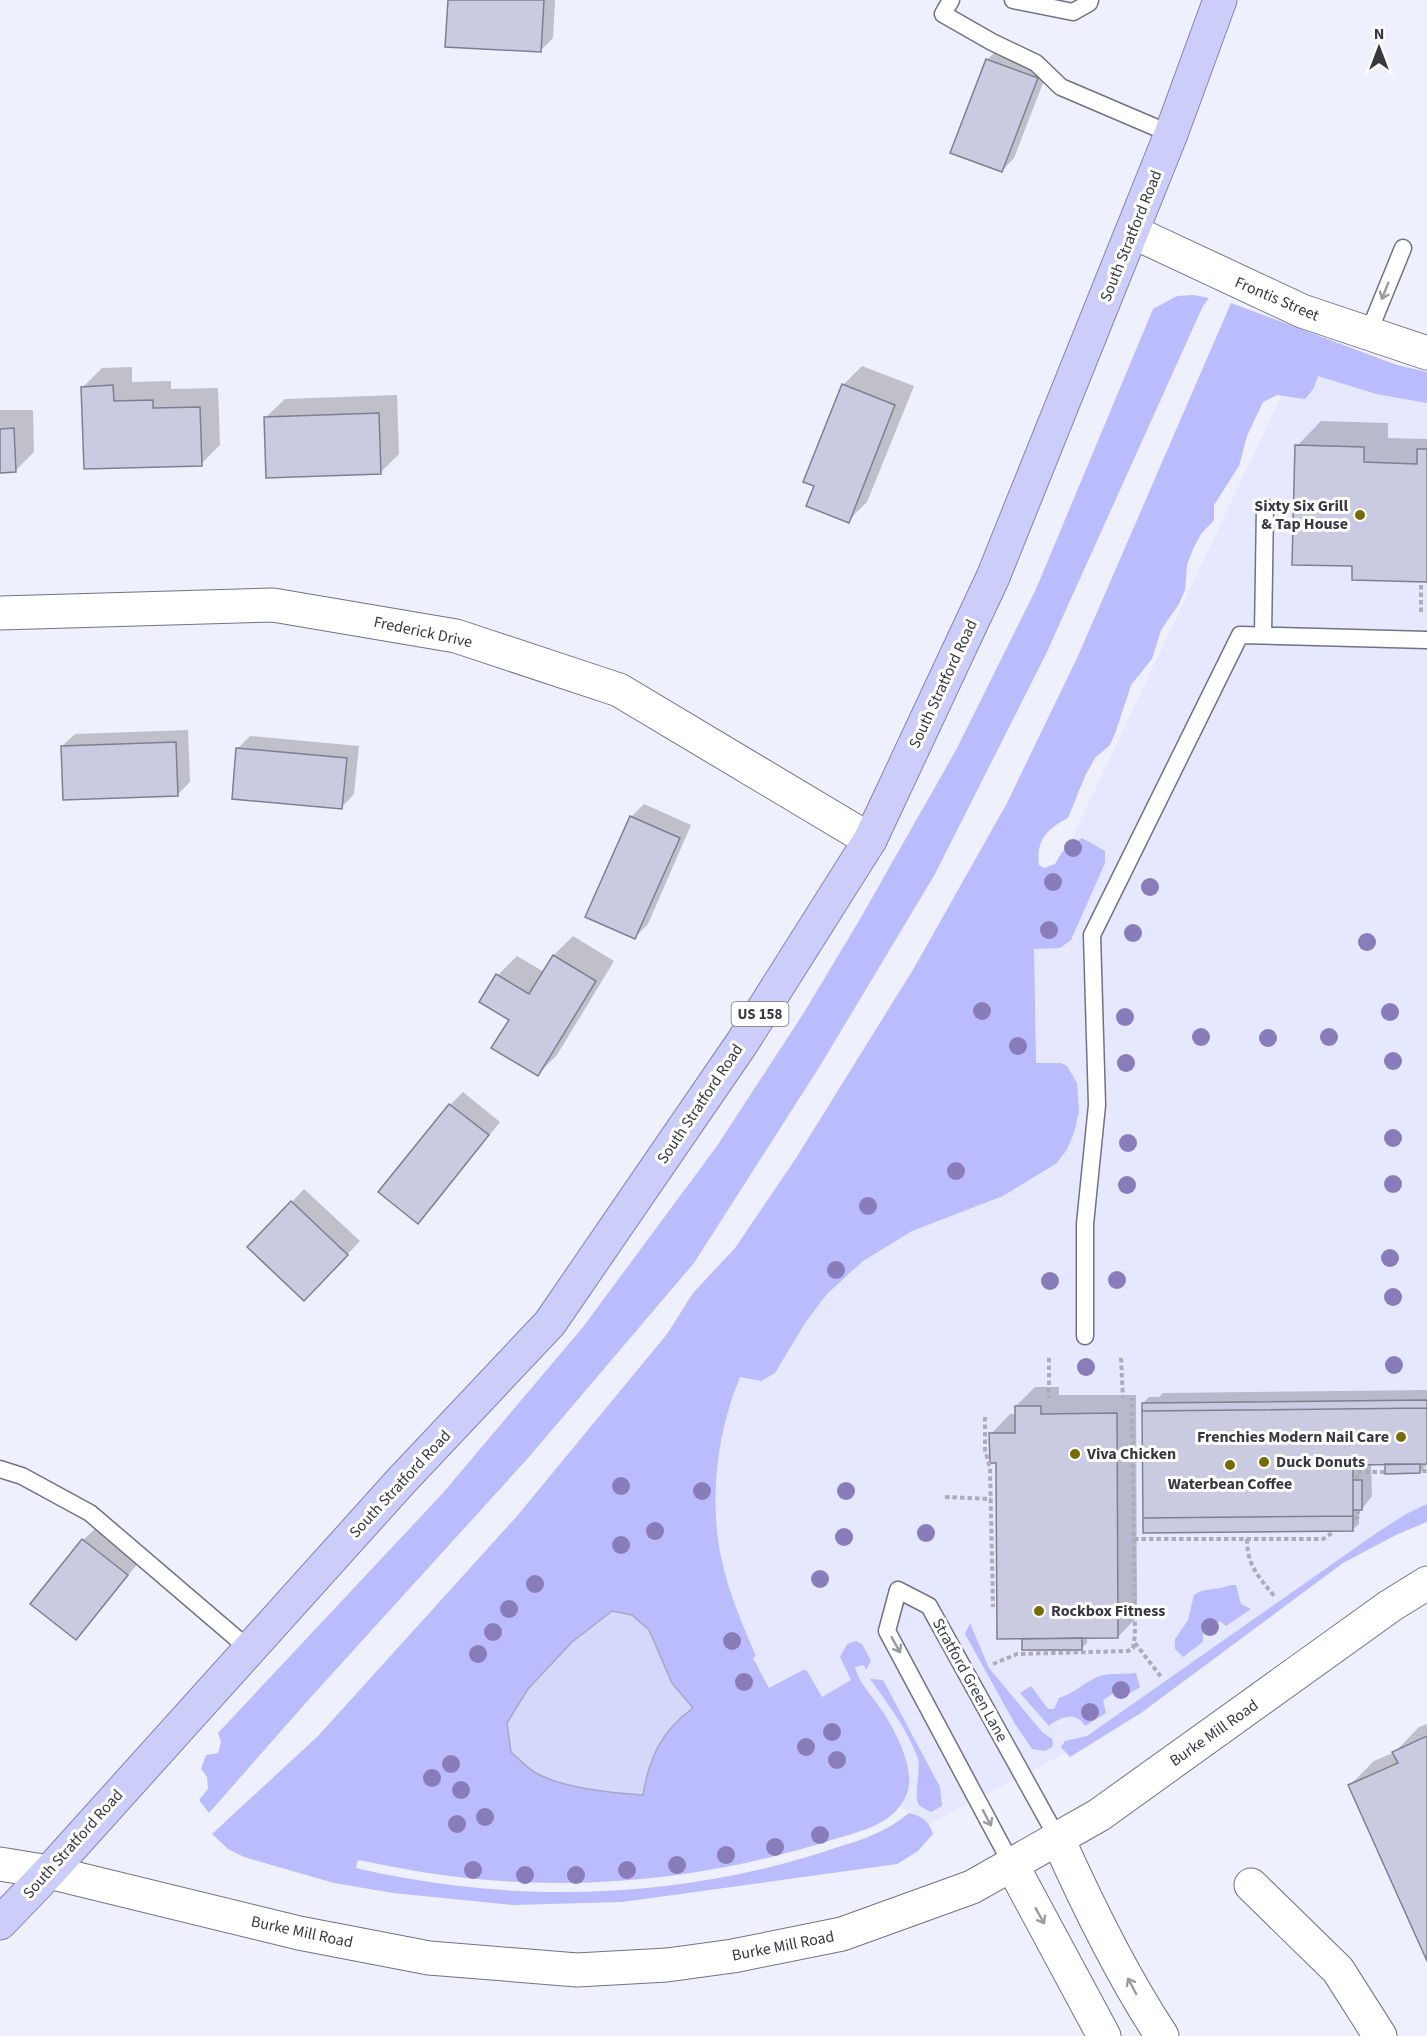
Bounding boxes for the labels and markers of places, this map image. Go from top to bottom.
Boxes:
place label: Sixty Six Grill & Tap House [1254,495,1348,535]
marker: Sixty Six Grill & Tap House [1353,508,1367,522]
place label: Frenchies Modern Nail Care [1197,1426,1389,1448]
marker: Frenchies Modern Nail Care [1394,1430,1408,1444]
place label: Viva Chicken [1086,1443,1176,1465]
marker: Viva Chicken [1068,1447,1082,1461]
place label: Duck Donuts [1276,1451,1365,1473]
marker: Duck Donuts [1257,1455,1271,1469]
marker: Waterbean Coffee [1223,1458,1237,1472]
place label: Waterbean Coffee [1168,1473,1292,1495]
place label: Rockbox Fitness [1051,1600,1165,1622]
marker: Rockbox Fitness [1032,1604,1046,1618]

